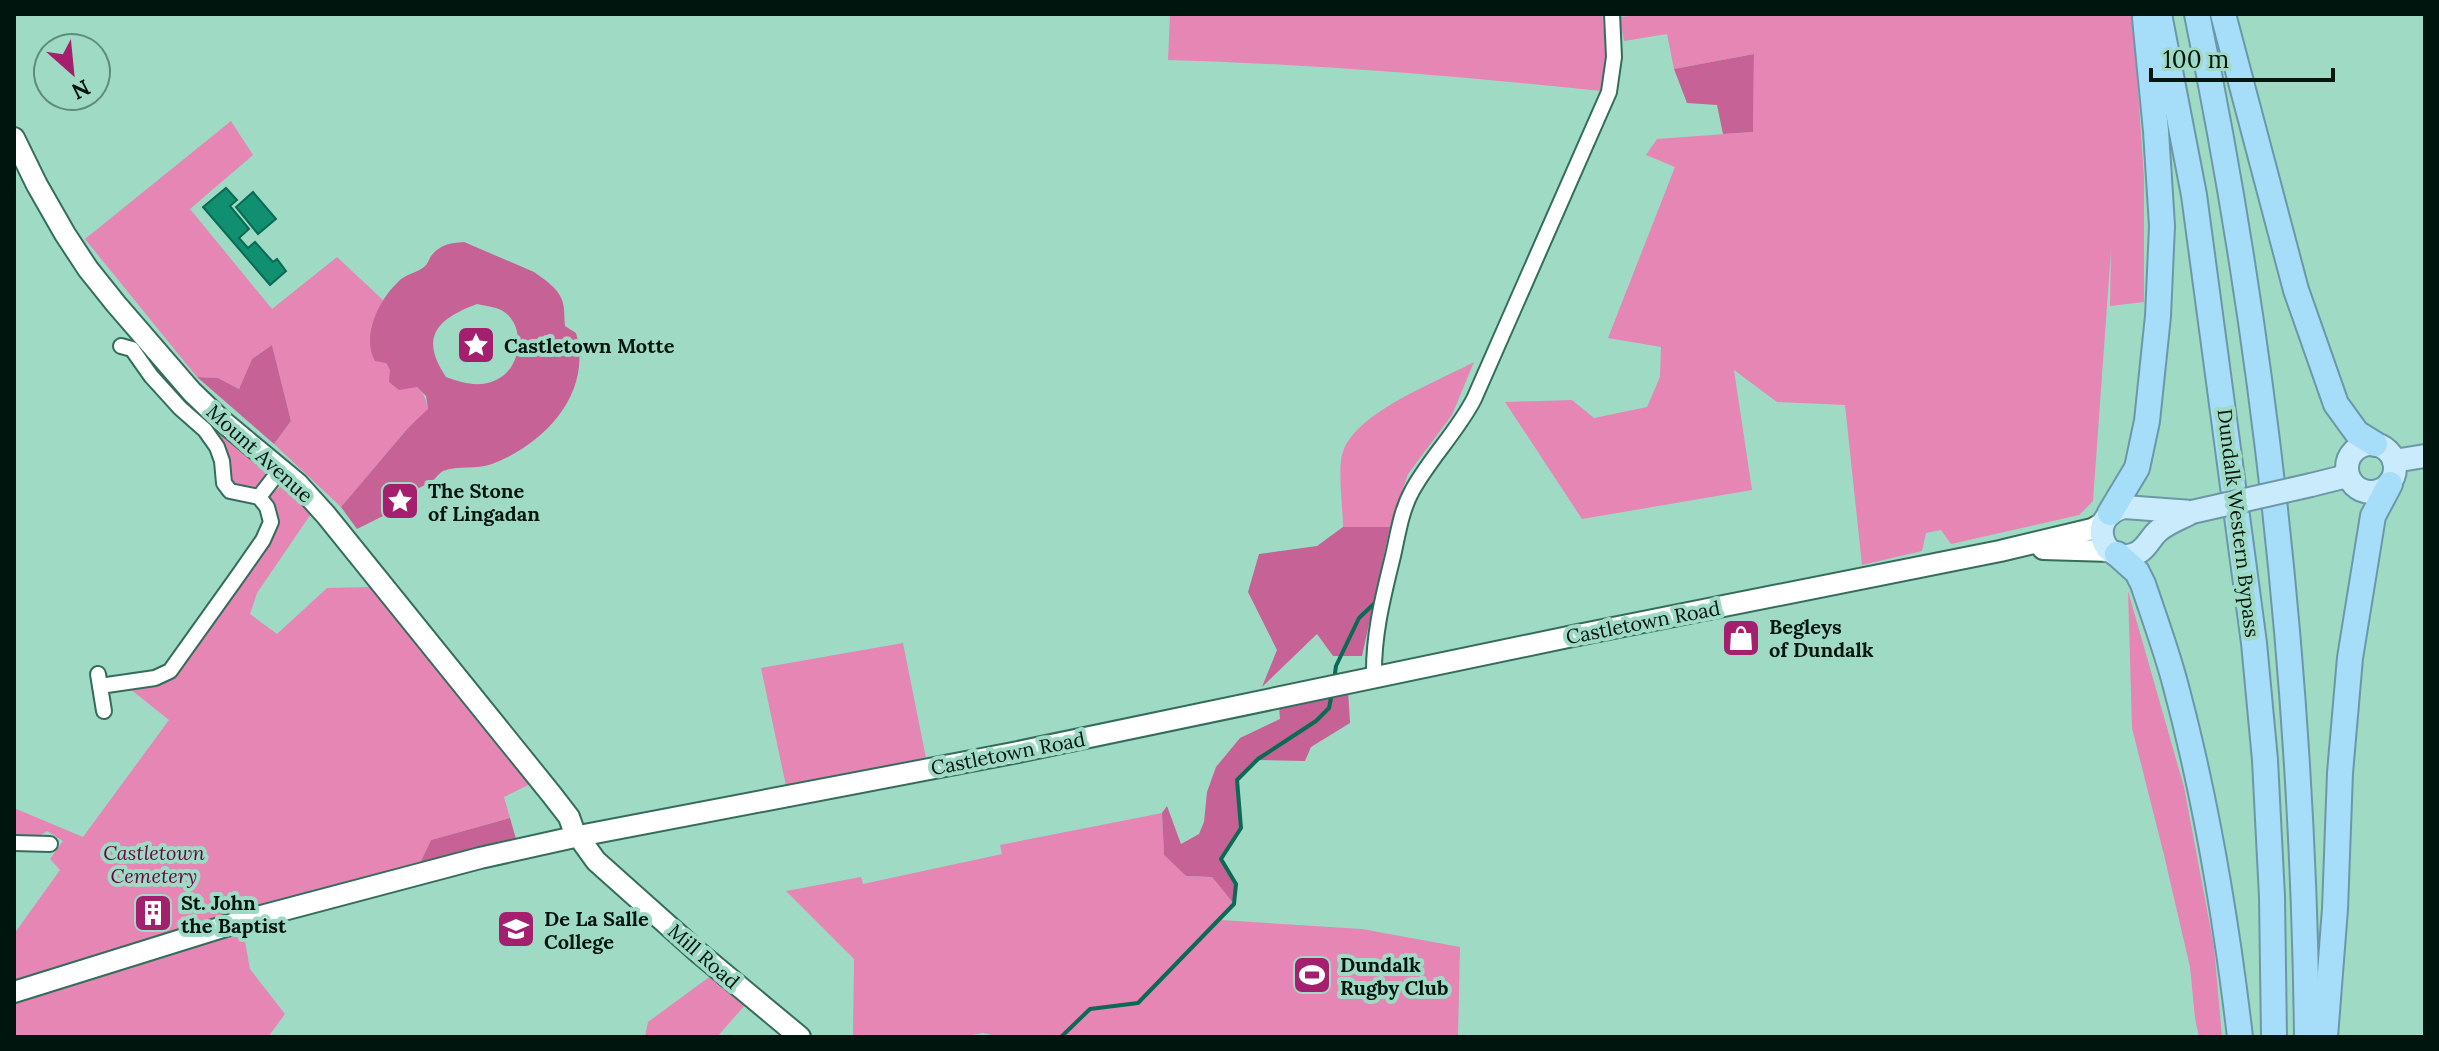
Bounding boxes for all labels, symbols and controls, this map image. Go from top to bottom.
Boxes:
north arrow [32,32,112,112]
scale bar [2151,32,2333,82]
text: 100 m [2163,44,2229,75]
text: N [67,73,95,106]
place icon: Castletown Motte [455,324,497,366]
place label: Castletown Motte [504,333,675,358]
street label: Mount Avenue [202,399,319,507]
street label: Dundalk Western Bypass [2213,407,2265,639]
place label: The Stone of Lingadan [428,478,540,526]
place icon: The Stone of Lingadan [379,480,421,522]
street label: Castletown Road [1564,595,1722,649]
place label: Begleys of Dundalk [1769,614,1874,662]
shop icon: Begleys of Dundalk [1720,617,1762,659]
street label: Castletown Road [929,726,1087,780]
park label: Castletown Cemetery [103,840,206,888]
place label: St. John the Baptist [181,890,287,938]
building icon: St. John the Baptist [132,892,174,934]
place label: De La Salle College [544,906,649,954]
school or university icon: De La Salle College [495,908,537,950]
street label: Mill Road [663,918,745,994]
place label: Dundalk Rugby Club [1340,952,1448,1000]
sports icon: Dundalk Rugby Club [1291,954,1333,996]

